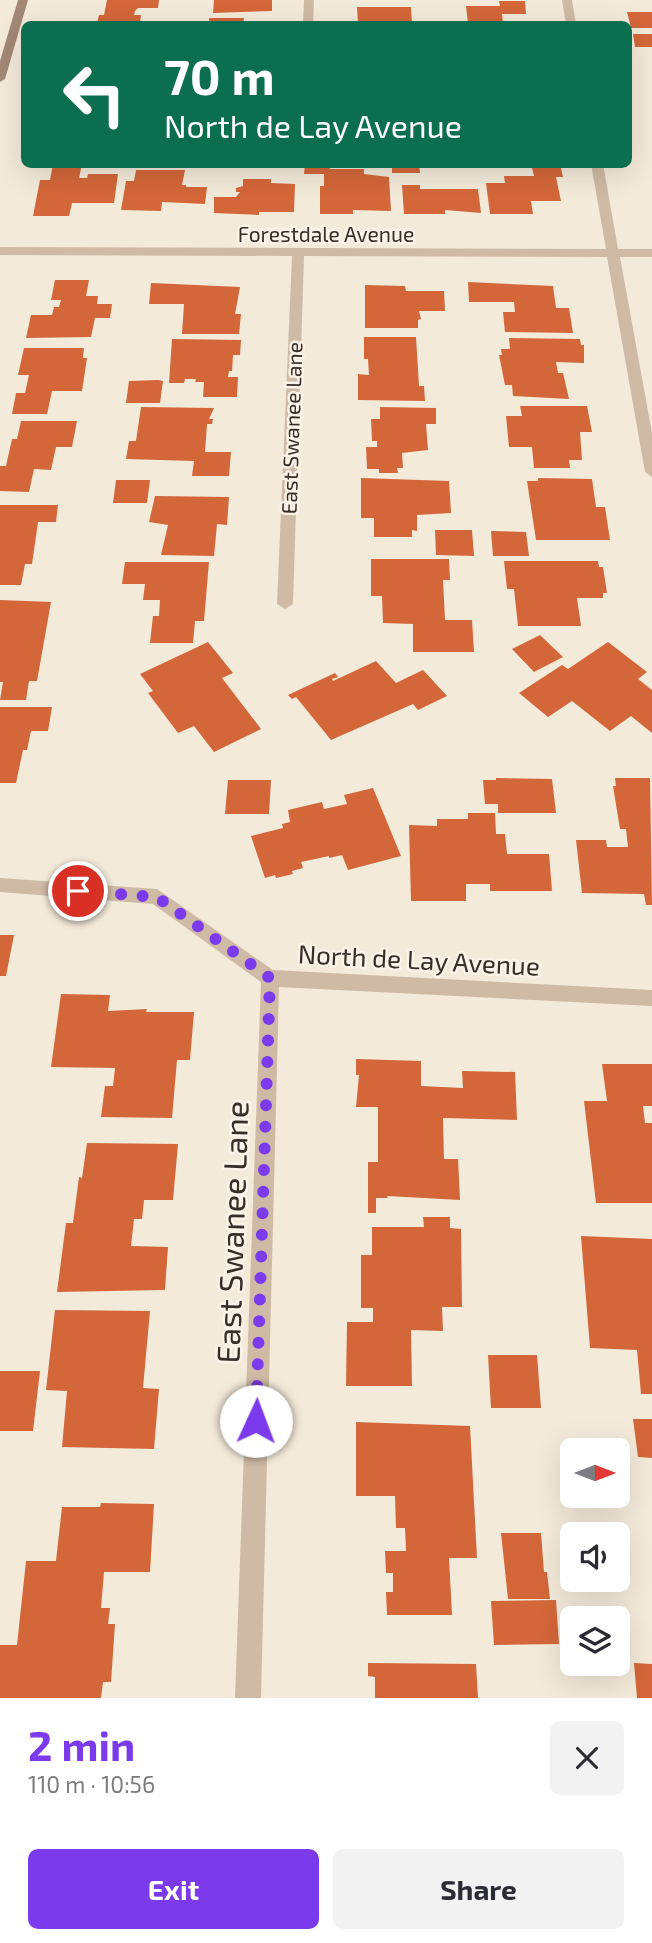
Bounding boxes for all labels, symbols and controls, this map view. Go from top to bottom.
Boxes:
text: 70 m [164,46,275,105]
icon: left [49,49,140,140]
text: North de Lay Avenue [164,106,462,144]
street label: Forestdale Avenue [238,221,414,246]
street label: East Swanee Lane [276,341,306,515]
pin [48,861,108,921]
icon: arrive [59,872,97,910]
street label: North de Lay Avenue [297,937,541,981]
street label: East Swanee Lane [207,1100,255,1364]
position arrow [219,1384,293,1458]
north arrow [560,1438,630,1508]
map controls [560,1438,630,1676]
button: sound [560,1522,630,1592]
button: layers [560,1606,630,1676]
text: 2 min [28,1719,135,1769]
button: close [550,1721,624,1795]
text: 110 m · 10:56 [28,1770,155,1798]
button: Exit [28,1849,319,1929]
button: Share [333,1849,624,1929]

